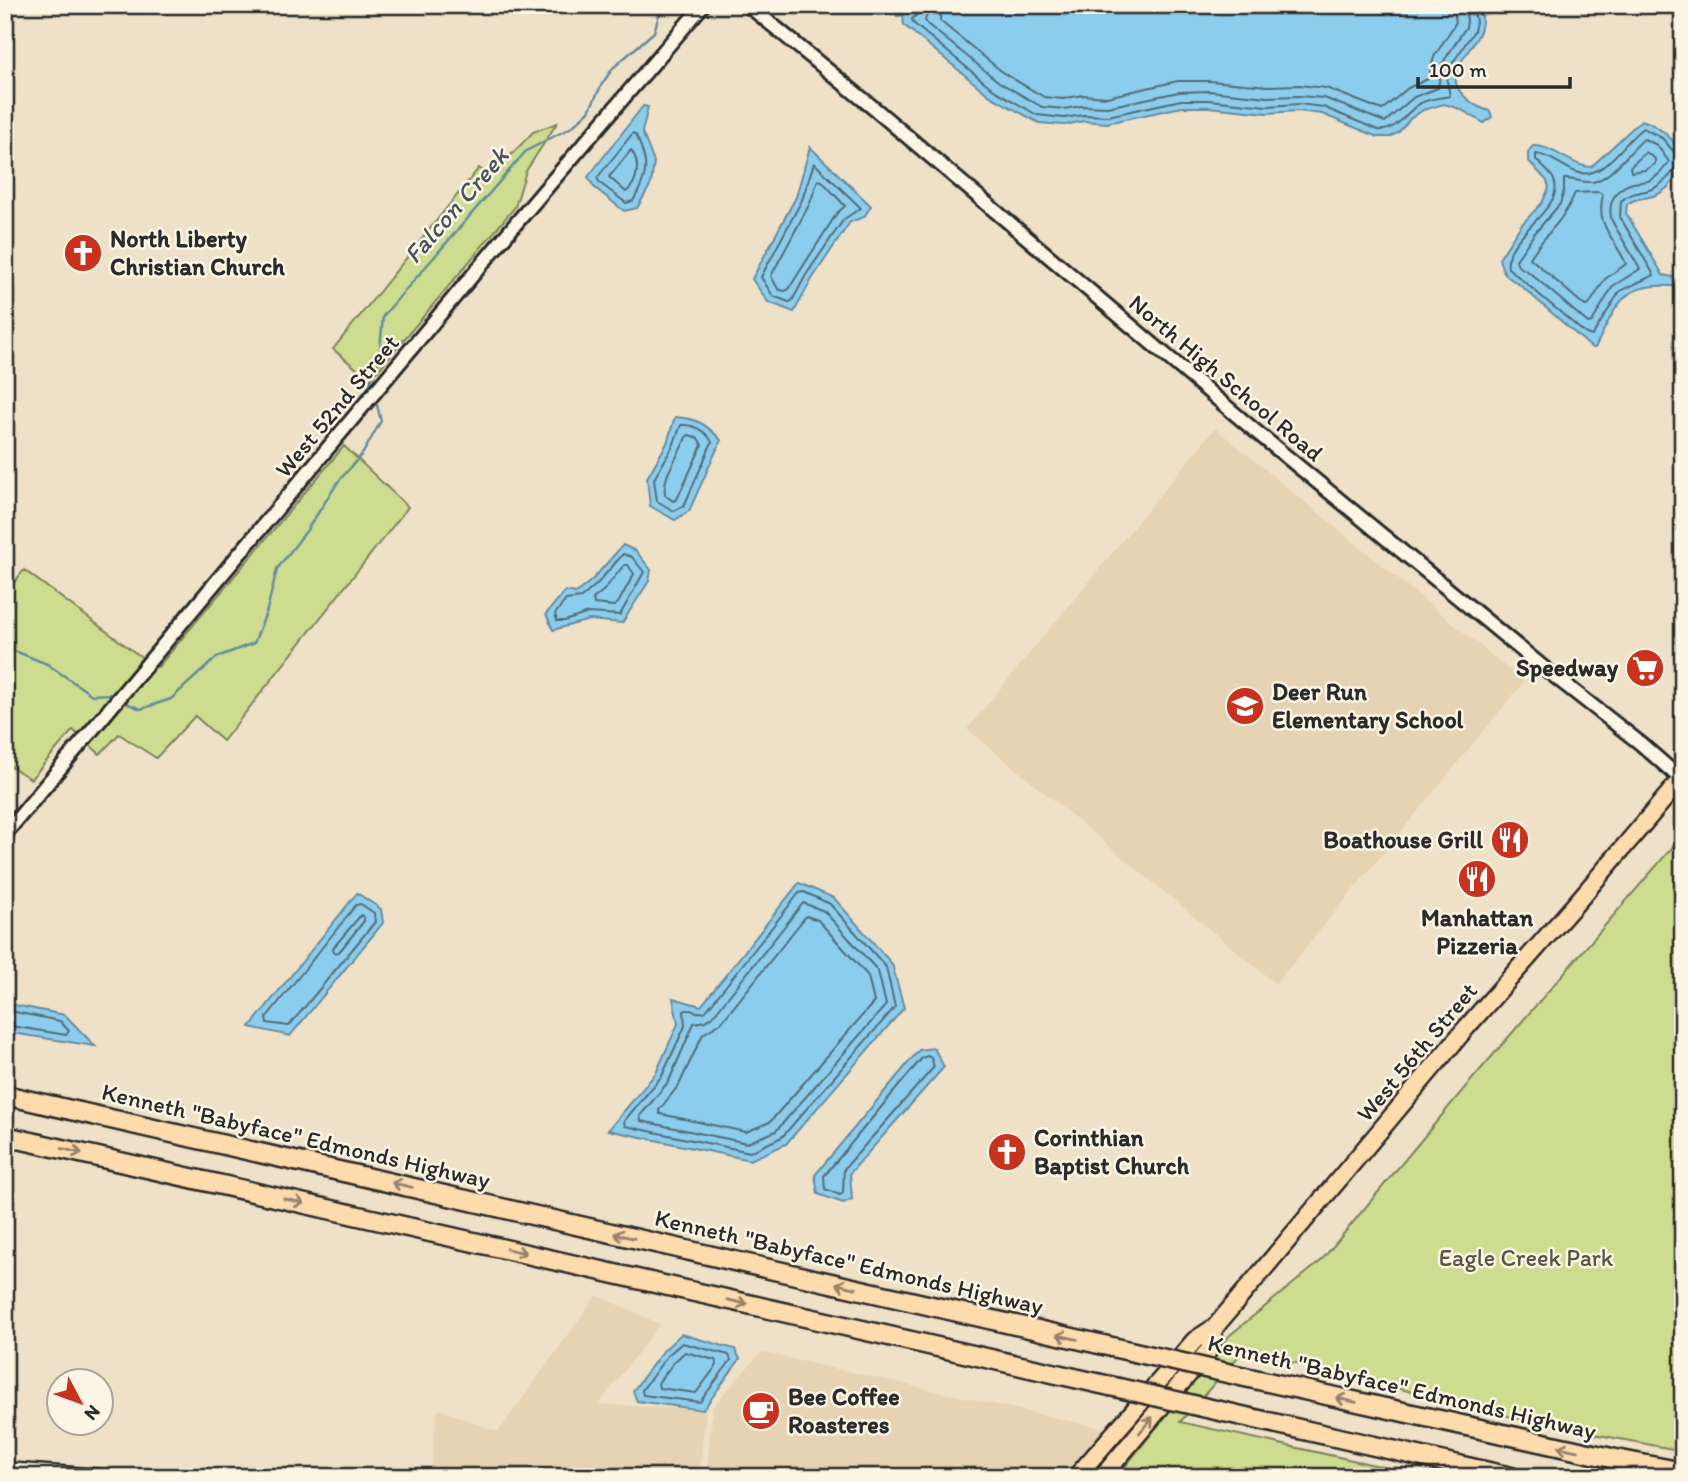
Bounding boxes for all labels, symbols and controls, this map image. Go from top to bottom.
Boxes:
scale bar [1418,46,1571,90]
text: 100 m [1429,57,1487,82]
water label: Falcon Creek [397,139,516,270]
place label: North Liberty Christian Church [110,224,285,281]
church icon: North Liberty Christian Church [62,232,104,274]
street label: North High School Road [1123,288,1329,467]
street label: West 52nd Street [268,328,405,483]
supermarket icon: Speedway [1624,647,1666,689]
place label: Speedway [1516,653,1619,683]
place label: Deer Run Elementary School [1272,677,1464,735]
school or university icon: Deer Run Elementary School [1224,685,1266,727]
restaurant icon: Boathouse Grill [1489,819,1531,861]
place label: Boathouse Grill [1323,825,1483,854]
restaurant icon: Manhattan Pizzeria [1456,858,1498,900]
place label: Manhattan Pizzeria [1421,903,1533,960]
street label: West 56th Street [1350,976,1483,1127]
street label: Kenneth "Babyface" Edmonds Highway [99,1077,493,1194]
place label: Corinthian Baptist Church [1034,1123,1190,1181]
church icon: Corinthian Baptist Church [986,1131,1028,1173]
one-way arrow [60,1144,83,1158]
one-way arrow [391,1178,414,1191]
one-way arrow [282,1195,305,1208]
street label: Kenneth "Babyface" Edmonds Highway [652,1203,1046,1320]
one-way arrow [613,1228,636,1242]
park label: Eagle Creek Park [1439,1243,1614,1272]
one-way arrow [504,1246,526,1259]
one-way arrow [835,1279,857,1292]
one-way arrow [725,1295,748,1309]
street label: Kenneth "Babyface" Edmonds Highway [1205,1328,1599,1445]
one-way arrow [1056,1329,1079,1343]
north arrow [46,1366,116,1436]
place label: Bee Coffee Roasteres [788,1382,900,1439]
cafe icon: Bee Coffee Roasteres [740,1390,782,1432]
one-way arrow [1335,1392,1358,1406]
text: N [80,1400,105,1425]
one-way arrow [1138,1416,1153,1434]
one-way arrow [1557,1441,1580,1455]

